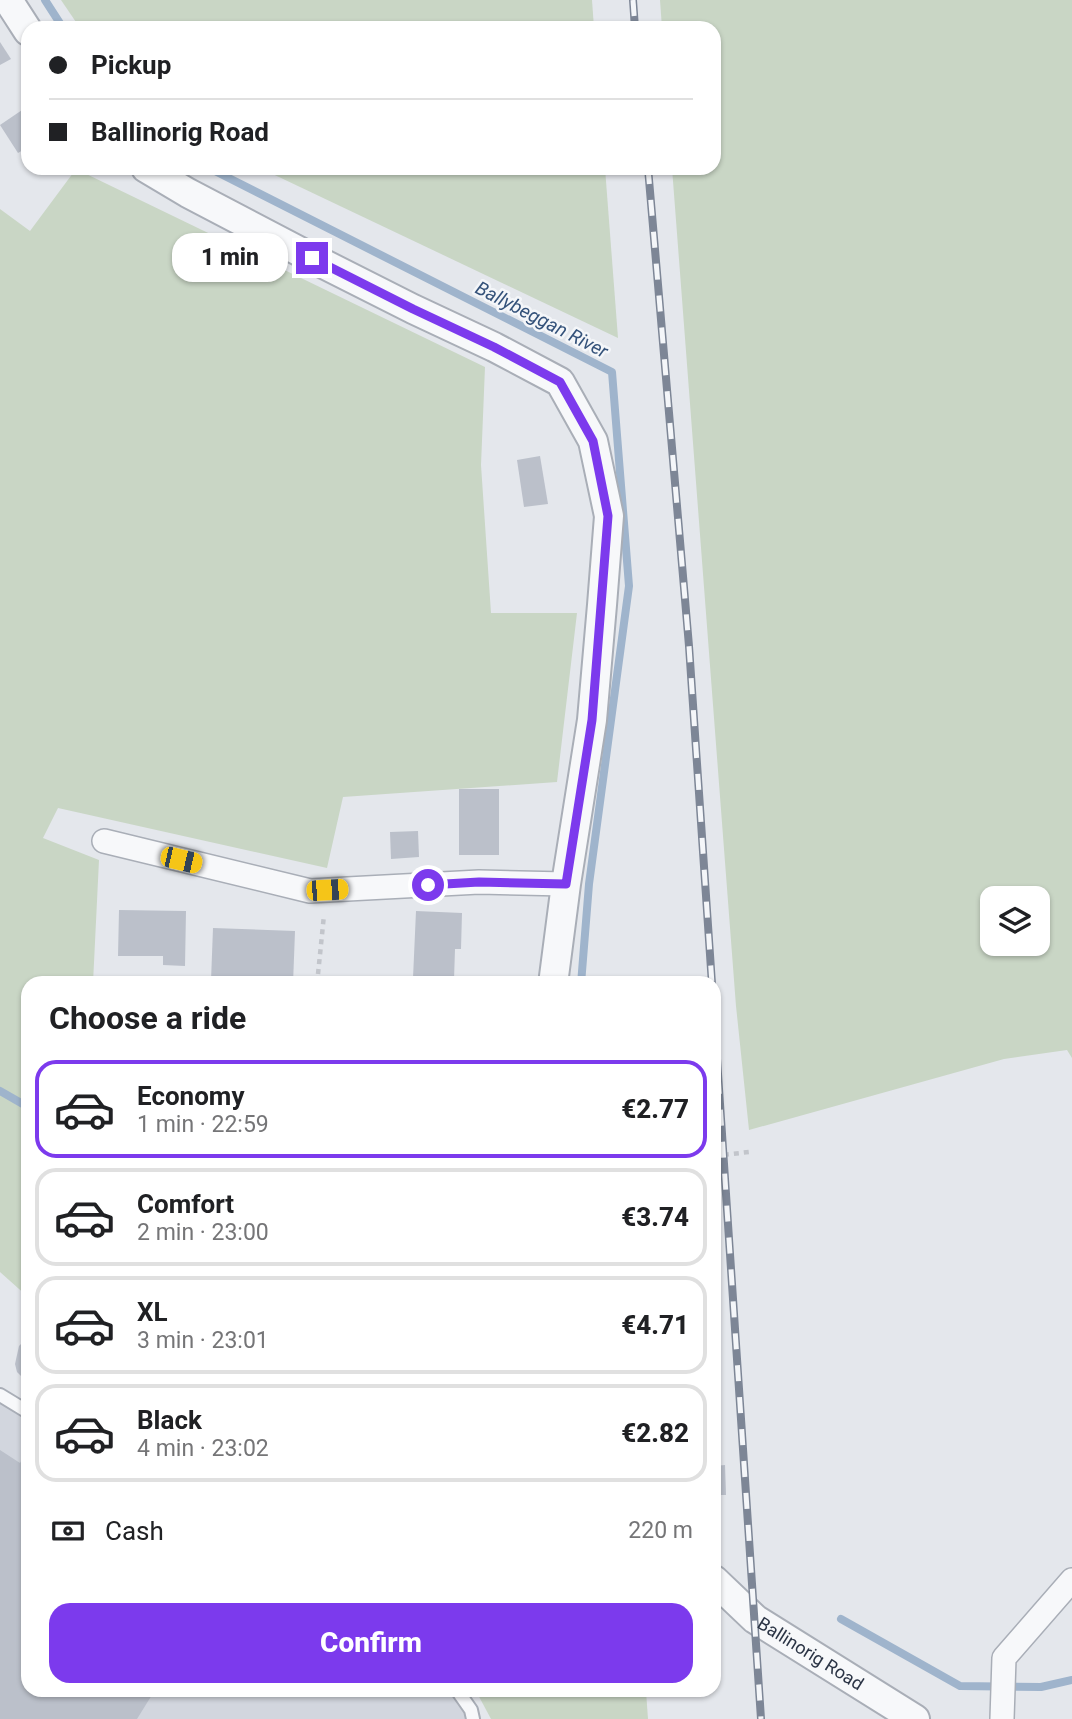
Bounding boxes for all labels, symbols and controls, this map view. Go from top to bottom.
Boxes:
text: Pickup [91,50,171,80]
text: Ballinorig Road [91,117,269,147]
callout: 1 min [172,233,288,282]
route end [296,242,328,274]
text: 1 min [201,244,259,271]
water label: Ballybeggan River [472,276,613,363]
car [159,845,204,875]
route start [412,869,444,901]
car [306,878,349,902]
map controls [980,886,1050,956]
button: layers [980,886,1050,956]
text: Choose a ride [49,999,246,1037]
icon: car [53,1078,116,1141]
text: Economy [137,1081,244,1111]
text: €2.77 [621,1094,689,1124]
text: 1 min · 22:59 [137,1111,269,1138]
icon: car [53,1186,116,1249]
text: Comfort [137,1189,234,1219]
text: €3.74 [621,1202,689,1232]
text: 2 min · 23:00 [137,1219,269,1246]
icon: car [53,1294,116,1357]
text: XL [137,1297,168,1327]
text: €4.71 [621,1310,689,1340]
text: 3 min · 23:01 [137,1327,269,1354]
icon: car [53,1402,116,1465]
text: Black [137,1405,202,1435]
text: €2.82 [621,1418,689,1448]
text: 4 min · 23:02 [137,1435,269,1462]
icon: cash [49,1512,87,1550]
text: Cash [105,1516,164,1546]
text: 220 m [628,1517,693,1544]
button: Confirm [49,1603,693,1683]
street label: Ballinorig Road [754,1612,868,1694]

